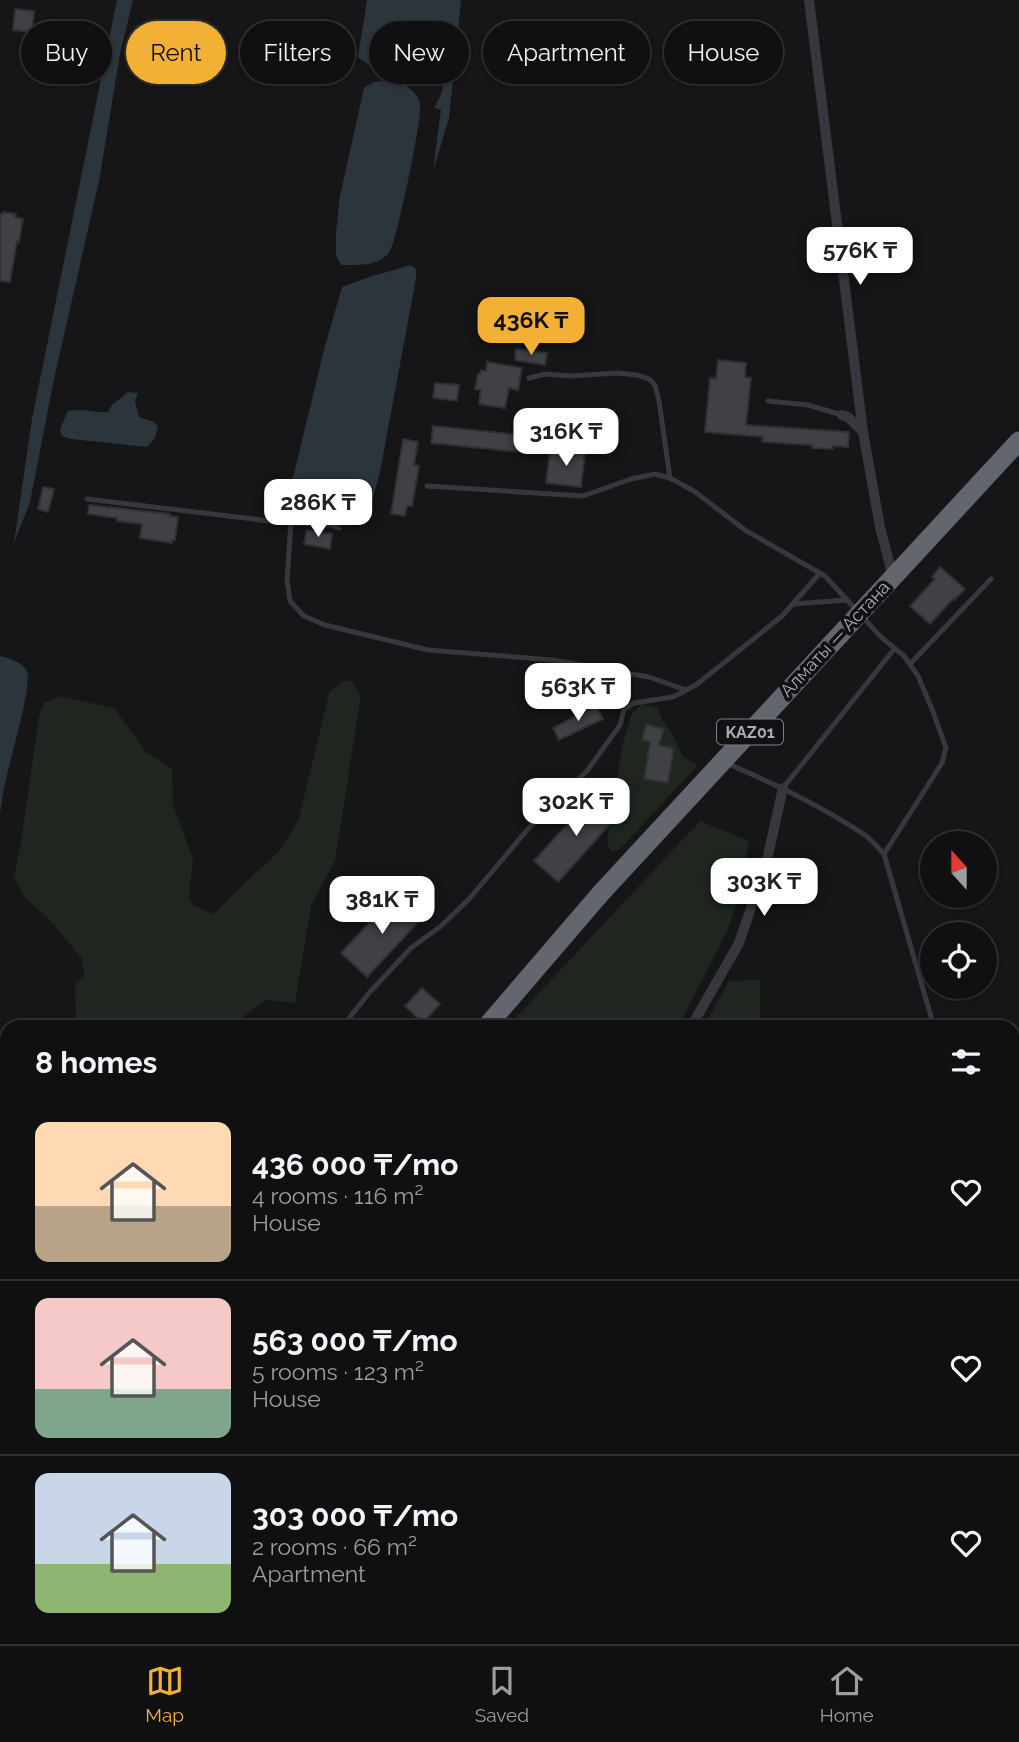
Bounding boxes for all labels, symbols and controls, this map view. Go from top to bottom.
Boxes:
chip: Buy [21,21,112,84]
chip: Rent [126,21,226,84]
chip: Filters [240,21,355,84]
chip: New [369,21,469,84]
chip: Apartment [483,21,650,84]
chip: House [664,21,783,84]
pin: 576K ₸ [803,228,917,287]
text: 576K ₸ [823,236,897,263]
pin: 436K ₸ [474,298,588,357]
text: 436K ₸ [494,306,568,333]
pin: 316K ₸ [509,408,623,468]
text: 316K ₸ [529,417,603,444]
pin: 286K ₸ [261,480,375,539]
text: 286K ₸ [280,488,356,515]
street label: Алматы — Астана [776,576,894,701]
pin: 563K ₸ [521,664,635,723]
text: 563K ₸ [541,672,615,699]
road number: KАZ01 [717,720,783,744]
pin: 302K ₸ [519,778,633,838]
text: 302K ₸ [539,787,613,814]
north arrow [920,831,998,908]
map controls [920,831,997,999]
pin: 303K ₸ [707,858,821,918]
text: 303K ₸ [727,867,801,894]
pin: 381K ₸ [325,876,439,936]
text: 381K ₸ [346,885,418,912]
button: locate [920,922,997,999]
icon: filters [947,1043,985,1081]
text: 8 homes [35,1045,157,1080]
text: 436 000 ₸/mo [252,1147,458,1182]
icon: home [91,1150,175,1234]
icon: heart [947,1173,985,1211]
text: 4 rooms · 116 m² [252,1182,423,1209]
text: House [252,1209,321,1236]
text: 563 000 ₸/mo [252,1323,458,1358]
icon: home [91,1326,175,1410]
icon: heart [947,1349,985,1387]
text: 5 rooms · 123 m² [252,1358,424,1385]
text: House [252,1385,321,1412]
text: 303 000 ₸/mo [252,1498,458,1533]
icon: home [91,1501,175,1585]
icon: heart [947,1524,985,1562]
text: 2 rooms · 66 m² [252,1533,417,1560]
text: Apartment [252,1560,366,1587]
tab: Map [145,1662,184,1726]
tab: Saved [475,1662,529,1726]
tab: Home [820,1662,874,1726]

